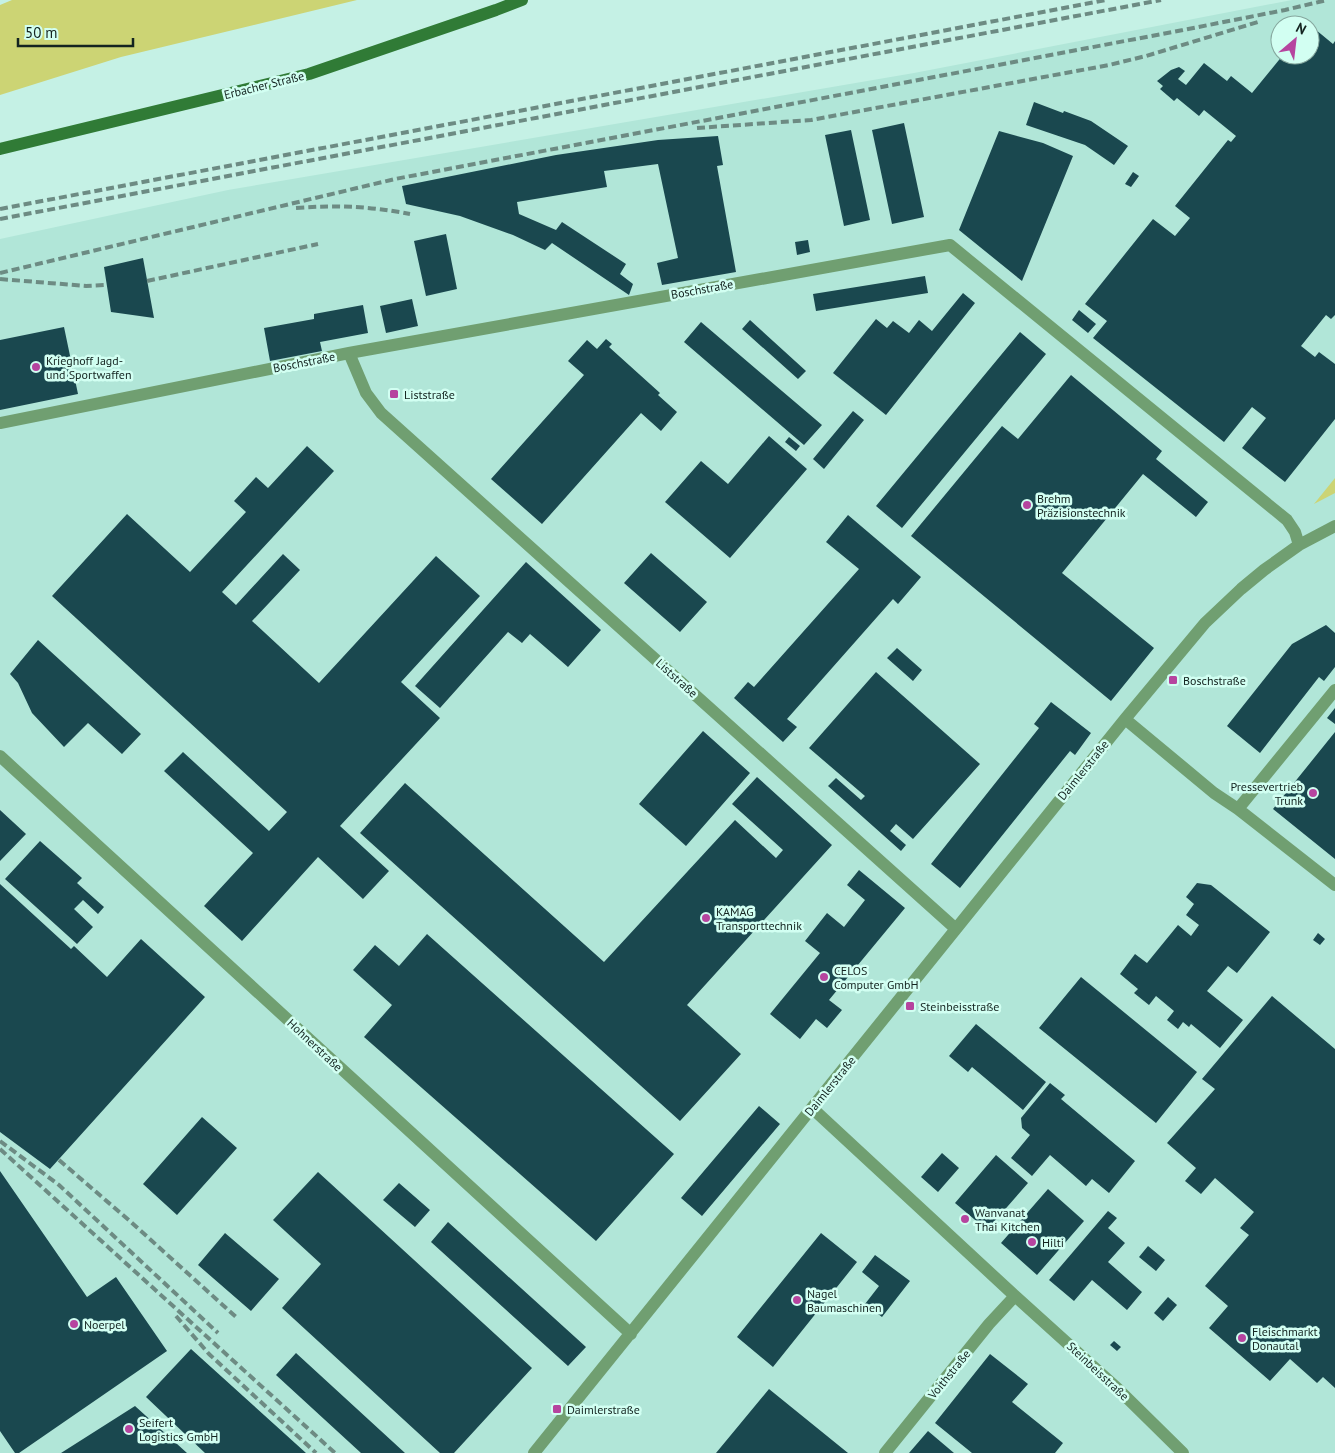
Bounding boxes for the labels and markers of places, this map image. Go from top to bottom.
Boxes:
place label: Krieghoff Jagd- und Sportwaffen [46,353,131,382]
marker: Krieghoff Jagd- und Sportwaffen [30,361,42,373]
place label: Liststraße [404,387,455,402]
marker: Liststraße [388,388,400,400]
place label: Brehm Präzisionstechnik [1037,491,1126,520]
marker: Brehm Präzisionstechnik [1021,499,1033,511]
place label: Boschstraße [1183,673,1246,688]
marker: Boschstraße [1167,674,1179,686]
place label: Pressevertrieb Trunk [1230,779,1303,808]
marker: Pressevertrieb Trunk [1307,787,1319,799]
place label: KAMAG Transporttechnik [716,904,802,933]
marker: KAMAG Transporttechnik [700,912,712,924]
place label: CELOS Computer GmbH [834,963,919,992]
marker: CELOS Computer GmbH [818,971,830,983]
place label: Steinbeisstraße [920,999,999,1014]
marker: Steinbeisstraße [904,1000,916,1012]
place label: Wanvanat Thai Kitchen [975,1205,1040,1234]
marker: Wanvanat Thai Kitchen [959,1213,971,1225]
place label: Hilti [1042,1235,1064,1250]
marker: Hilti [1026,1236,1038,1248]
place label: Nagel Baumaschinen [807,1286,882,1315]
marker: Nagel Baumaschinen [791,1294,803,1306]
place label: Noerpel [84,1317,125,1332]
marker: Noerpel [68,1318,80,1330]
place label: Fleischmarkt Donautal [1252,1324,1318,1353]
marker: Fleischmarkt Donautal [1236,1332,1248,1344]
place label: Daimlerstraße [567,1402,640,1417]
marker: Daimlerstraße [551,1403,563,1415]
place label: Seifert Logistics GmbH [139,1415,218,1444]
marker: Seifert Logistics GmbH [123,1423,135,1435]

